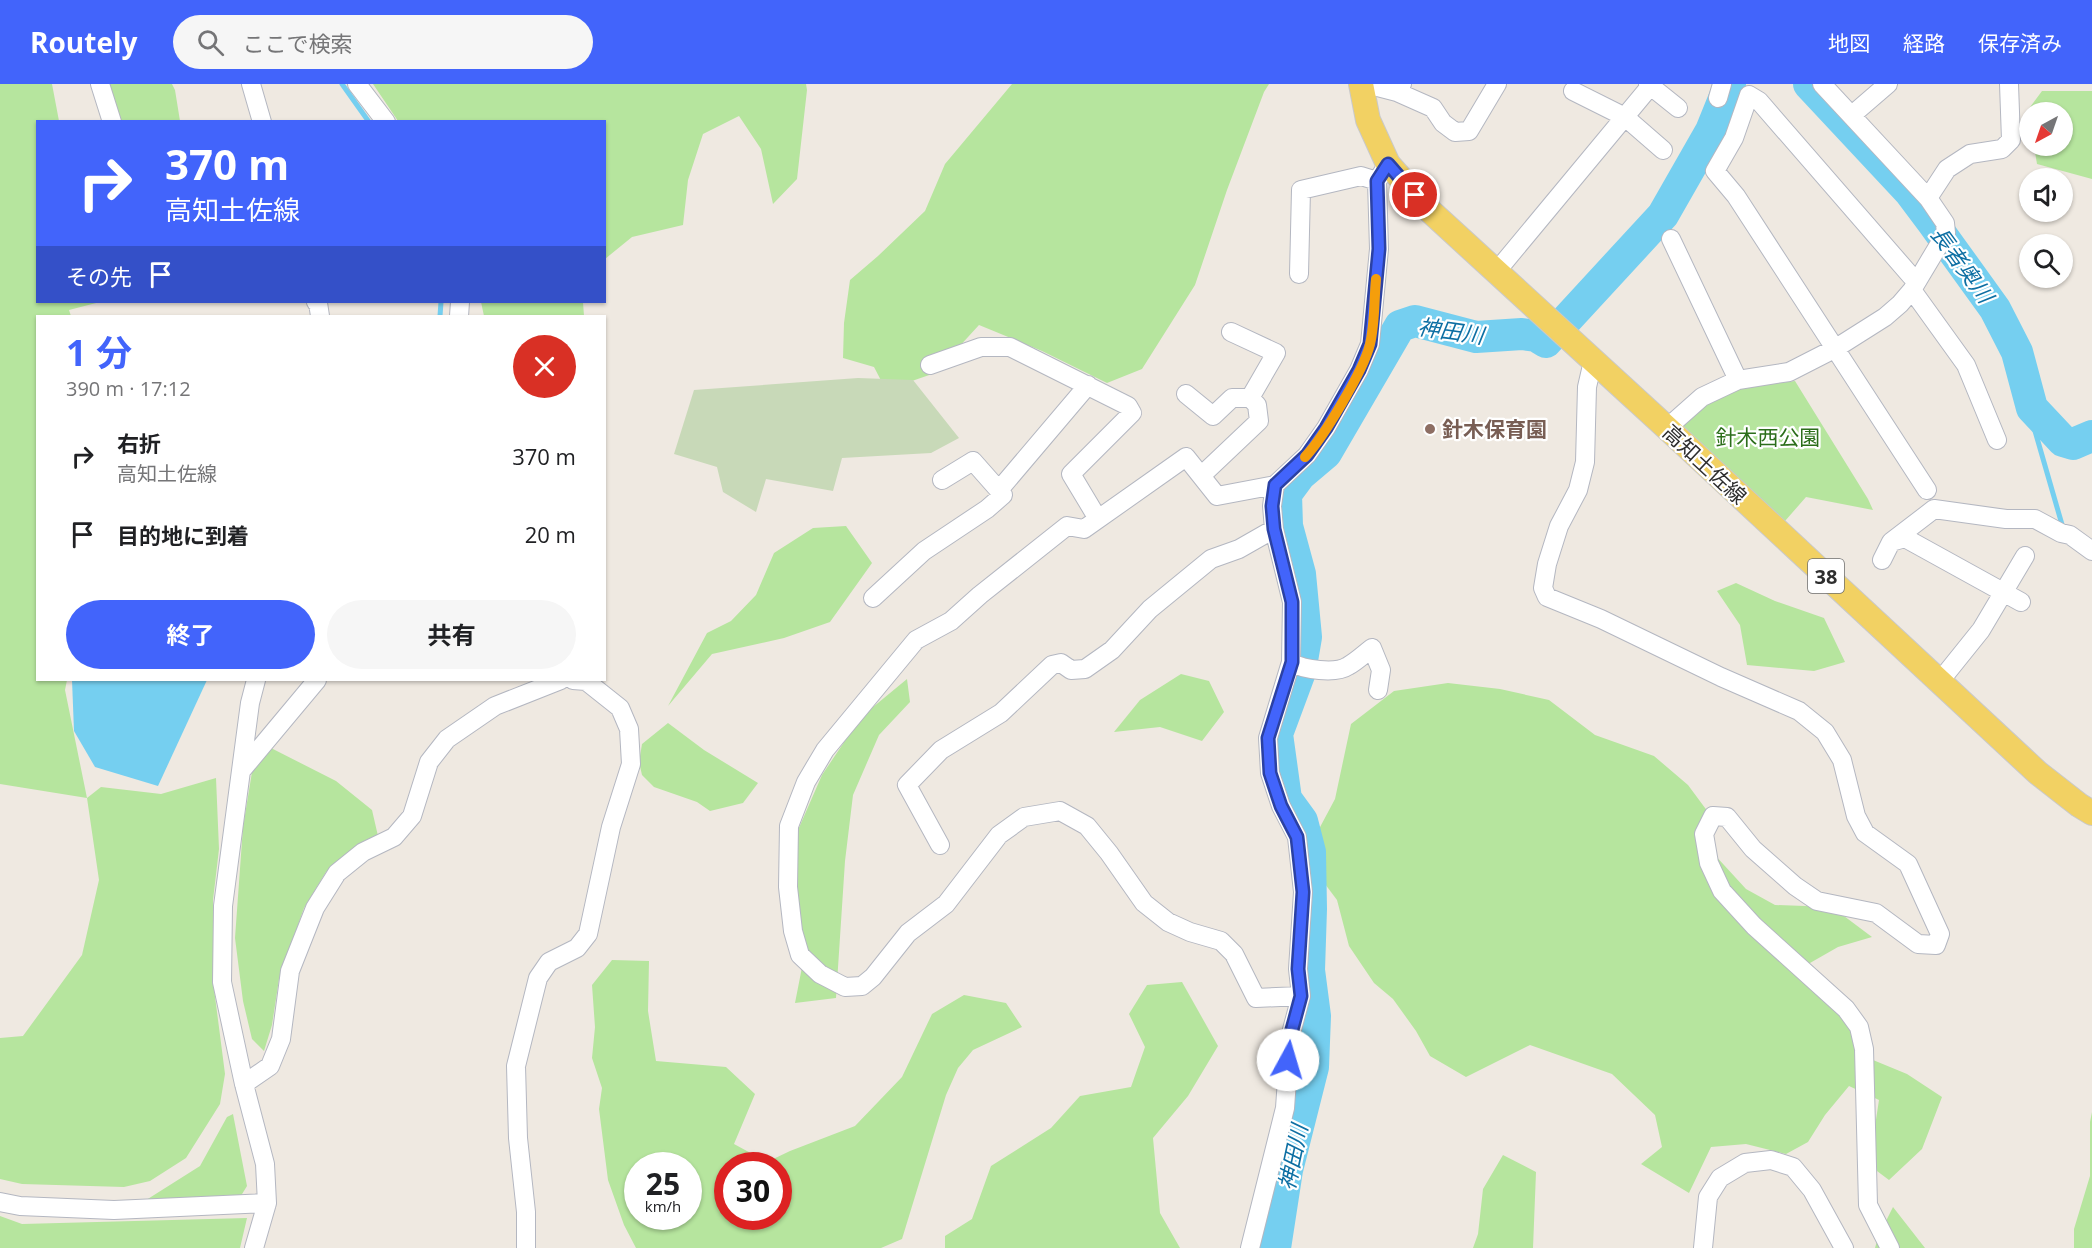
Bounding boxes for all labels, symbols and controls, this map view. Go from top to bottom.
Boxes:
search box [173,15,593,69]
text: Routely [30,23,137,61]
icon: search [194,26,227,59]
text: ここで検索 [242,28,352,58]
text: 地図 [1828,29,1870,57]
text: 経路 [1903,29,1945,57]
text: 保存済み [1978,29,2062,57]
north arrow [2019,102,2073,156]
map controls [2019,102,2073,288]
text: 370 m [165,135,289,192]
icon: right [66,144,144,222]
button: sound [2019,168,2073,222]
pin [1389,169,1440,220]
icon: arrive [1398,178,1431,211]
text: 高知土佐線 [165,191,300,228]
water label: 長者奥川 [1925,220,2002,310]
button: search [2019,234,2073,288]
icon: arrive [144,258,177,291]
text: その先 [66,261,132,291]
water label: 神田川 [1416,311,1488,350]
text: 1 分 [66,328,132,377]
button: close [513,335,576,398]
text: 390 m · 17:12 [66,375,191,402]
place label: 針木保育園 [1442,415,1547,443]
street label: 高知土佐線 [1657,418,1753,510]
marker: 針木保育園 [1423,422,1437,436]
park label: 針木西公園 [1716,423,1821,451]
text: 右折 [117,428,161,458]
icon: right [66,440,99,473]
text: 370 m [512,441,576,471]
text: 高知土佐線 [117,460,217,487]
icon: arrive [66,518,99,551]
text: 20 m [525,519,576,549]
text: 目的地に到着 [117,520,249,550]
road number: 38 [1808,559,1844,593]
button: 終了 [66,600,315,669]
button: 共有 [327,600,576,669]
position arrow [1256,1028,1320,1092]
water label: 神田川 [1270,1120,1314,1192]
speed limit sign: 30 [714,1152,792,1230]
text: 25 [646,1163,680,1204]
text: km/h [645,1196,681,1216]

